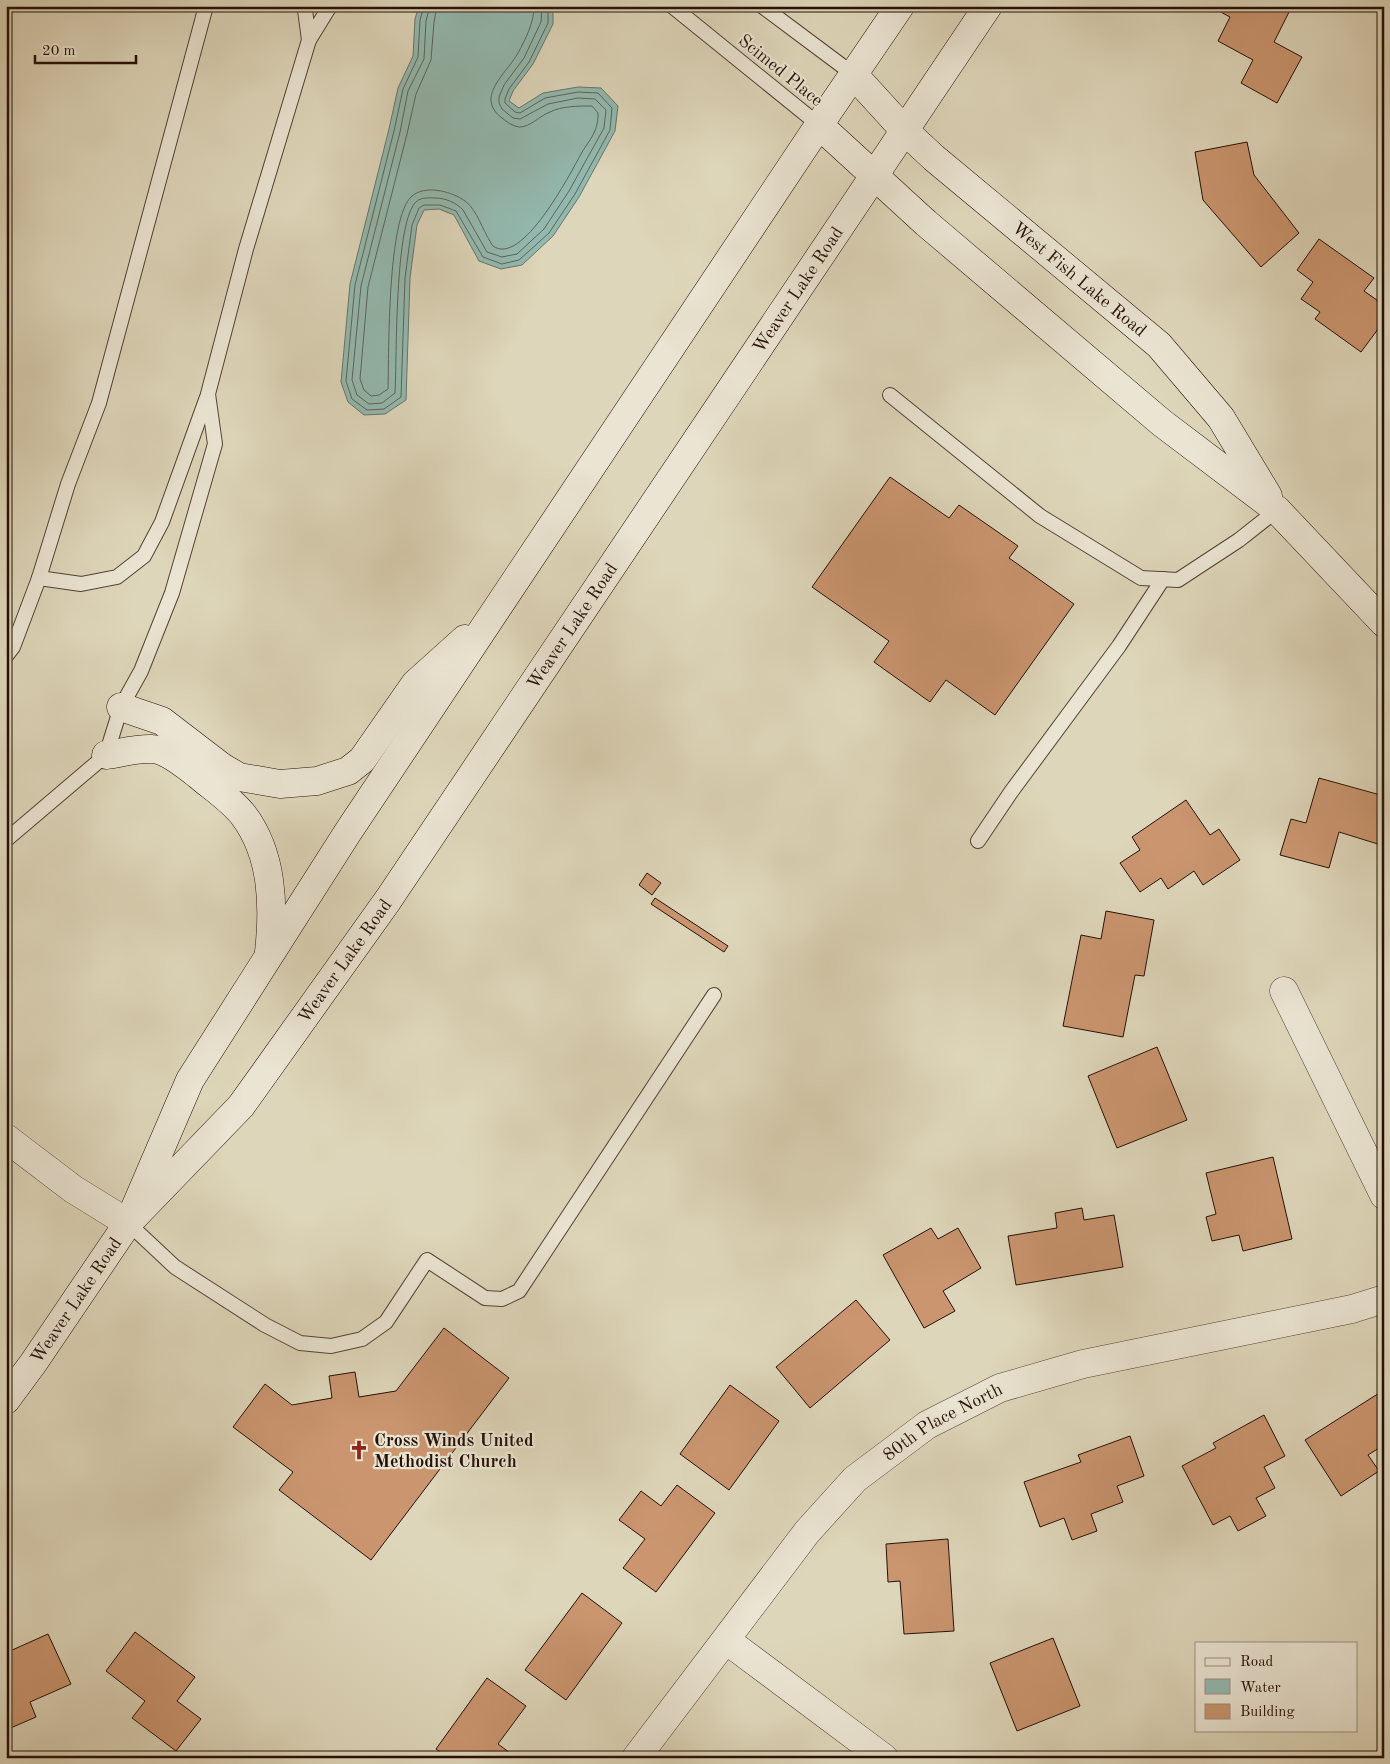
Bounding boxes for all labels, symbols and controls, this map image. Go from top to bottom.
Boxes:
street label: Scimed Place [735,31,826,110]
scale bar [35,32,136,64]
text: 20 m [42,44,76,59]
street label: West Fish Lake Road [1008,219,1149,340]
street label: Weaver Lake Road [750,224,847,356]
street label: Weaver Lake Road [524,560,621,693]
street label: Weaver Lake Road [295,896,396,1027]
street label: Weaver Lake Road [28,1235,125,1367]
street label: 80th Place North [880,1380,1006,1465]
place label: Cross Winds United Methodist Church [374,1432,534,1471]
church icon: Cross Winds United Methodist Church [348,1439,370,1461]
legend [1195,1642,1358,1732]
text: Road [1240,1655,1274,1670]
text: Water [1240,1681,1281,1696]
text: Building [1240,1705,1295,1720]

